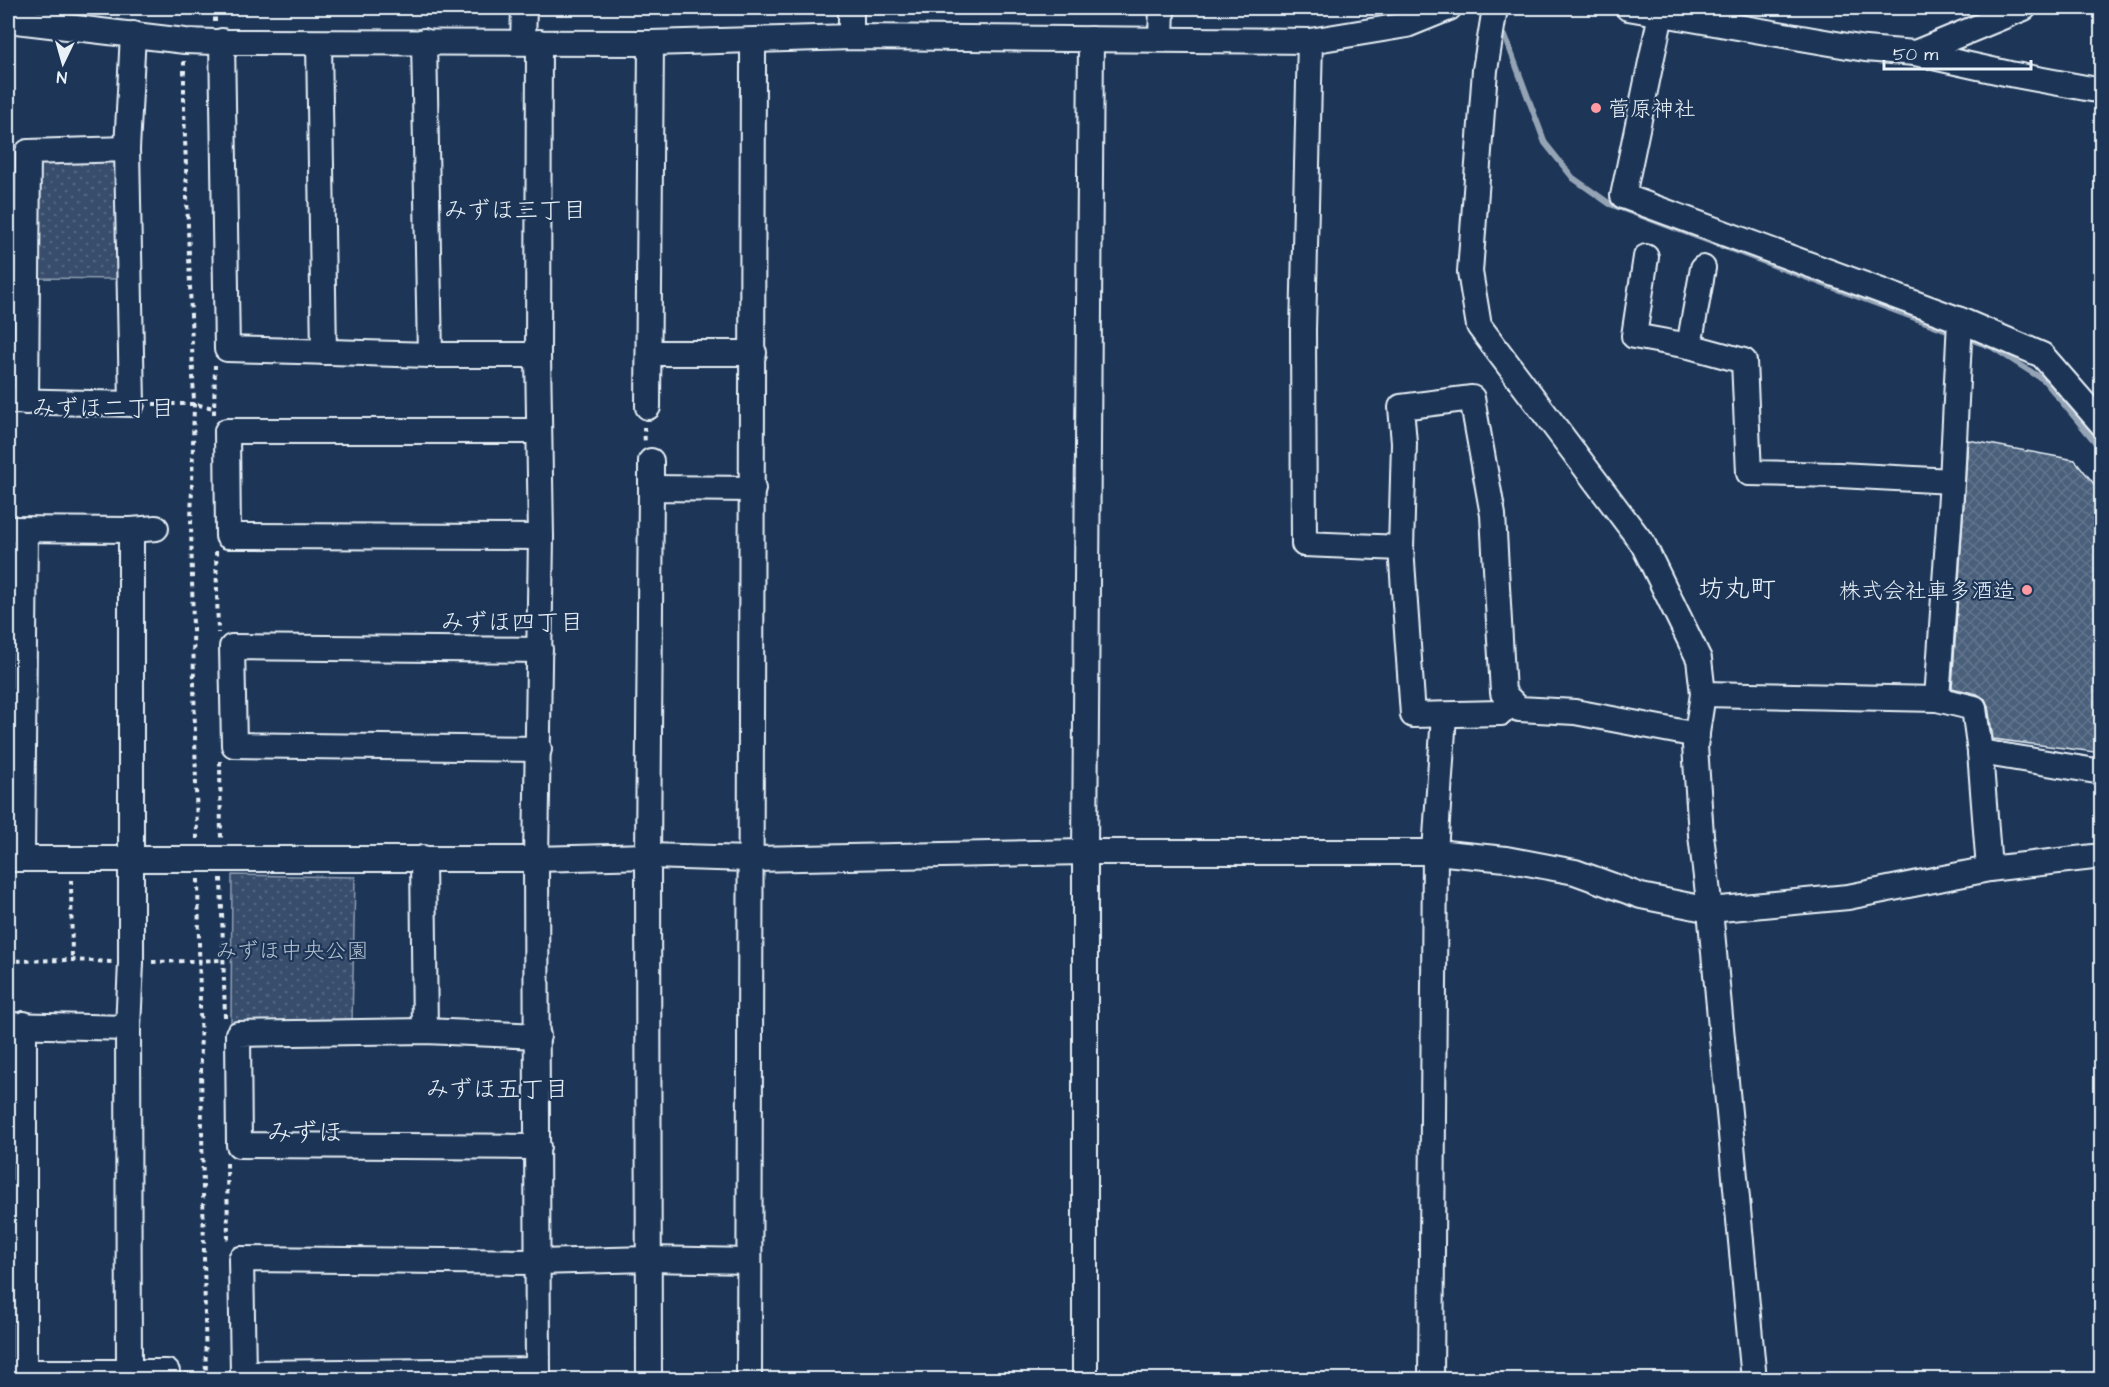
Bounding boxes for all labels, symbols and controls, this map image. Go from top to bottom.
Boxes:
north arrow [33,33,93,93]
scale bar [1884,33,2031,71]
text: 50 m [1893,42,1938,67]
text: N [56,66,68,88]
place label: 菅原神社 [1608,94,1696,125]
marker: 菅原神社 [1589,101,1603,115]
district label: みずほ三丁目 [443,194,587,228]
district label: みずほ二丁目 [31,392,175,426]
district label: 坊丸町 [1698,571,1776,607]
place label: 株式会社車多酒造 [1839,576,2015,607]
marker: 株式会社車多酒造 [2020,583,2034,597]
district label: みずほ四丁目 [440,606,584,640]
park label: みずほ中央公園 [215,936,369,967]
district label: みずほ五丁目 [425,1073,569,1107]
district label: みずほ [267,1115,343,1151]

